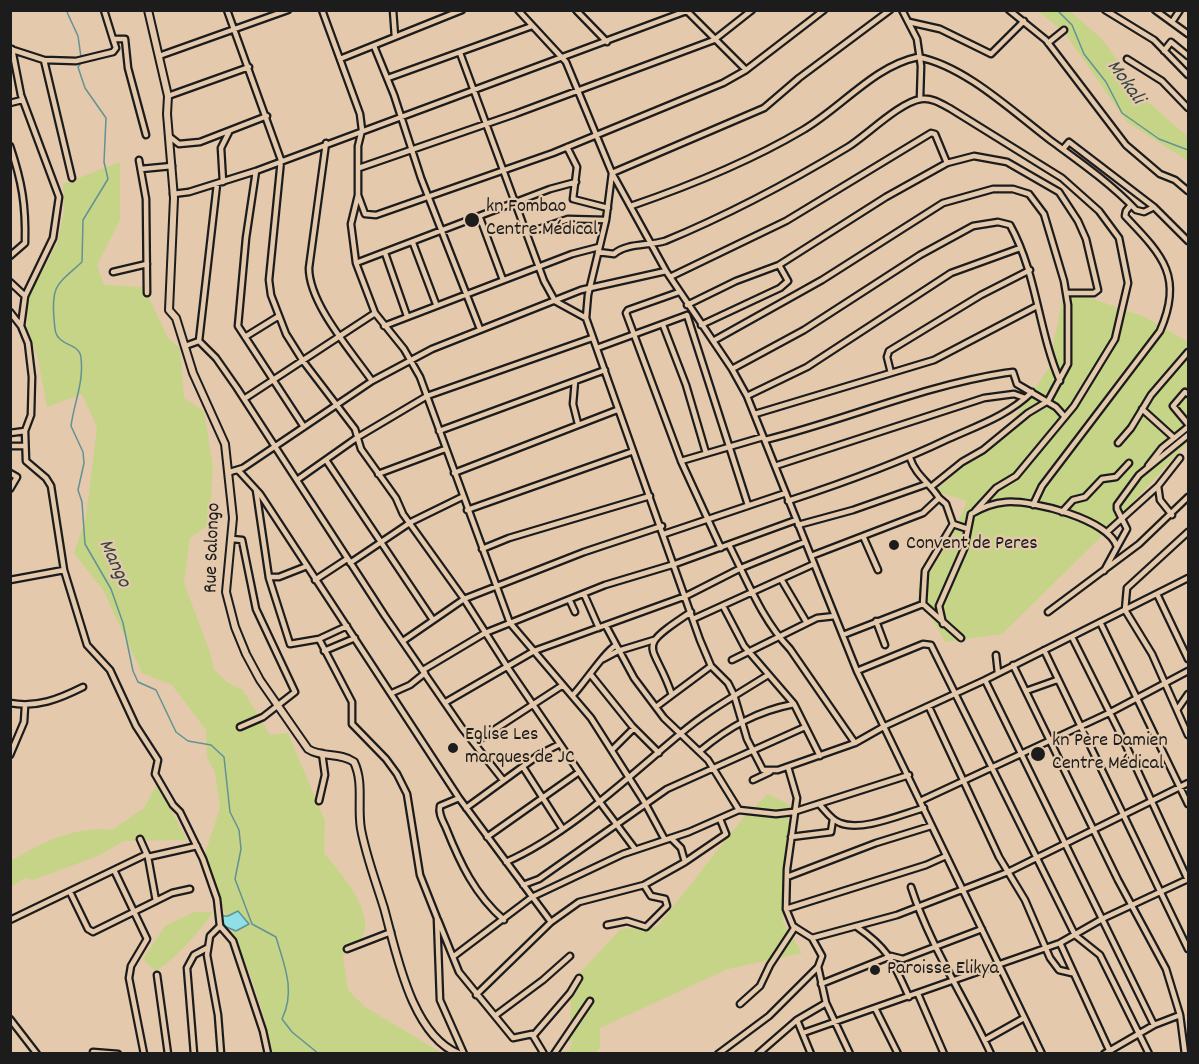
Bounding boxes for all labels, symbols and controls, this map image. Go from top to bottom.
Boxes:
water label: Mokali [1099,56,1149,110]
place label: kn Fombao Centre Médical [486,196,598,243]
marker: kn Fombao Centre Médical [463,211,481,229]
street label: Rue Salongo [200,502,228,594]
place label: Convent de Peres [906,533,1038,557]
water label: Mango [91,536,135,592]
marker: Convent de Peres [887,538,901,552]
place label: Eglise Les marques de JC [465,724,575,771]
place label: kn Père Damien Centre Médical [1052,730,1168,777]
marker: Eglise Les marques de JC [446,741,460,755]
marker: kn Père Damien Centre Médical [1029,745,1047,763]
place label: Paroisse Elikya [887,958,999,982]
marker: Paroisse Elikya [868,963,882,977]

